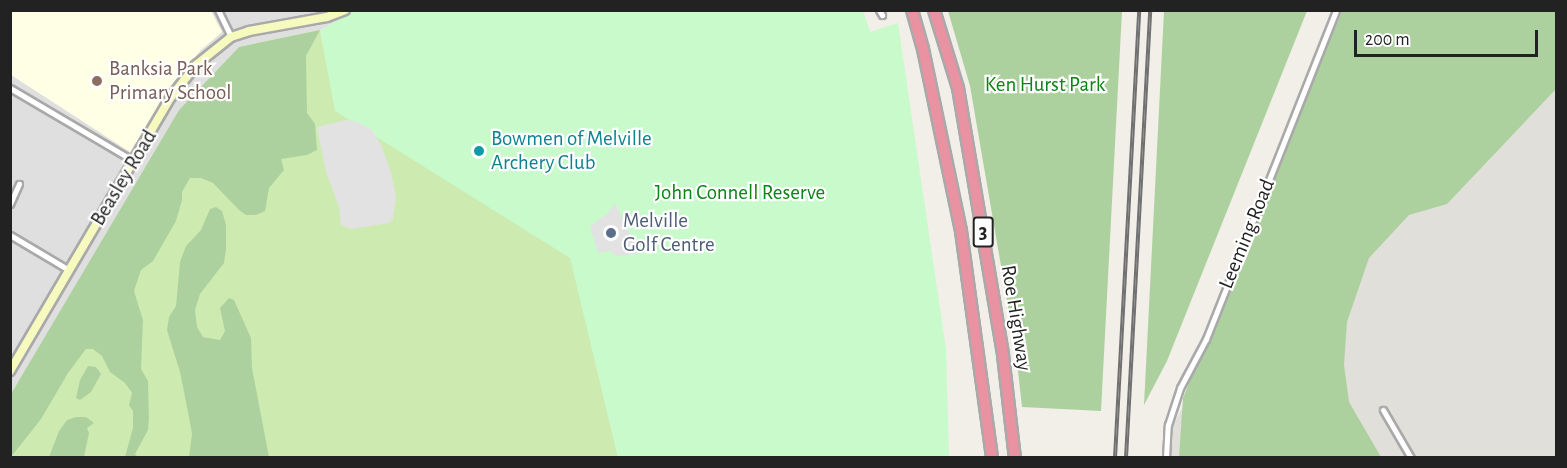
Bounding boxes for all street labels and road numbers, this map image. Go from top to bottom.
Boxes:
street label: Beasley Road [86,126,162,230]
street label: Leeming Road [1214,176,1280,292]
road number: 3 [972,215,994,249]
street label: Roe Highway [995,263,1037,373]

